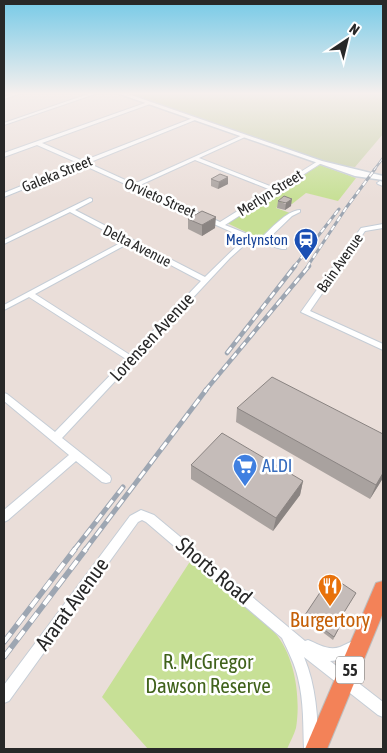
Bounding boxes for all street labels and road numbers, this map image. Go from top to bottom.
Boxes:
street label: Galeka Street [19,152,94,195]
street label: Merlyn Street [234,166,305,219]
street label: Orvieto Street [122,174,198,221]
street label: Delta Avenue [100,221,174,270]
street label: Bain Avenue [313,230,366,296]
street label: Lorensen Avenue [105,288,198,385]
street label: Shorts Road [172,532,257,609]
street label: Ararat Avenue [30,552,113,654]
road number: 55 [336,656,364,684]

